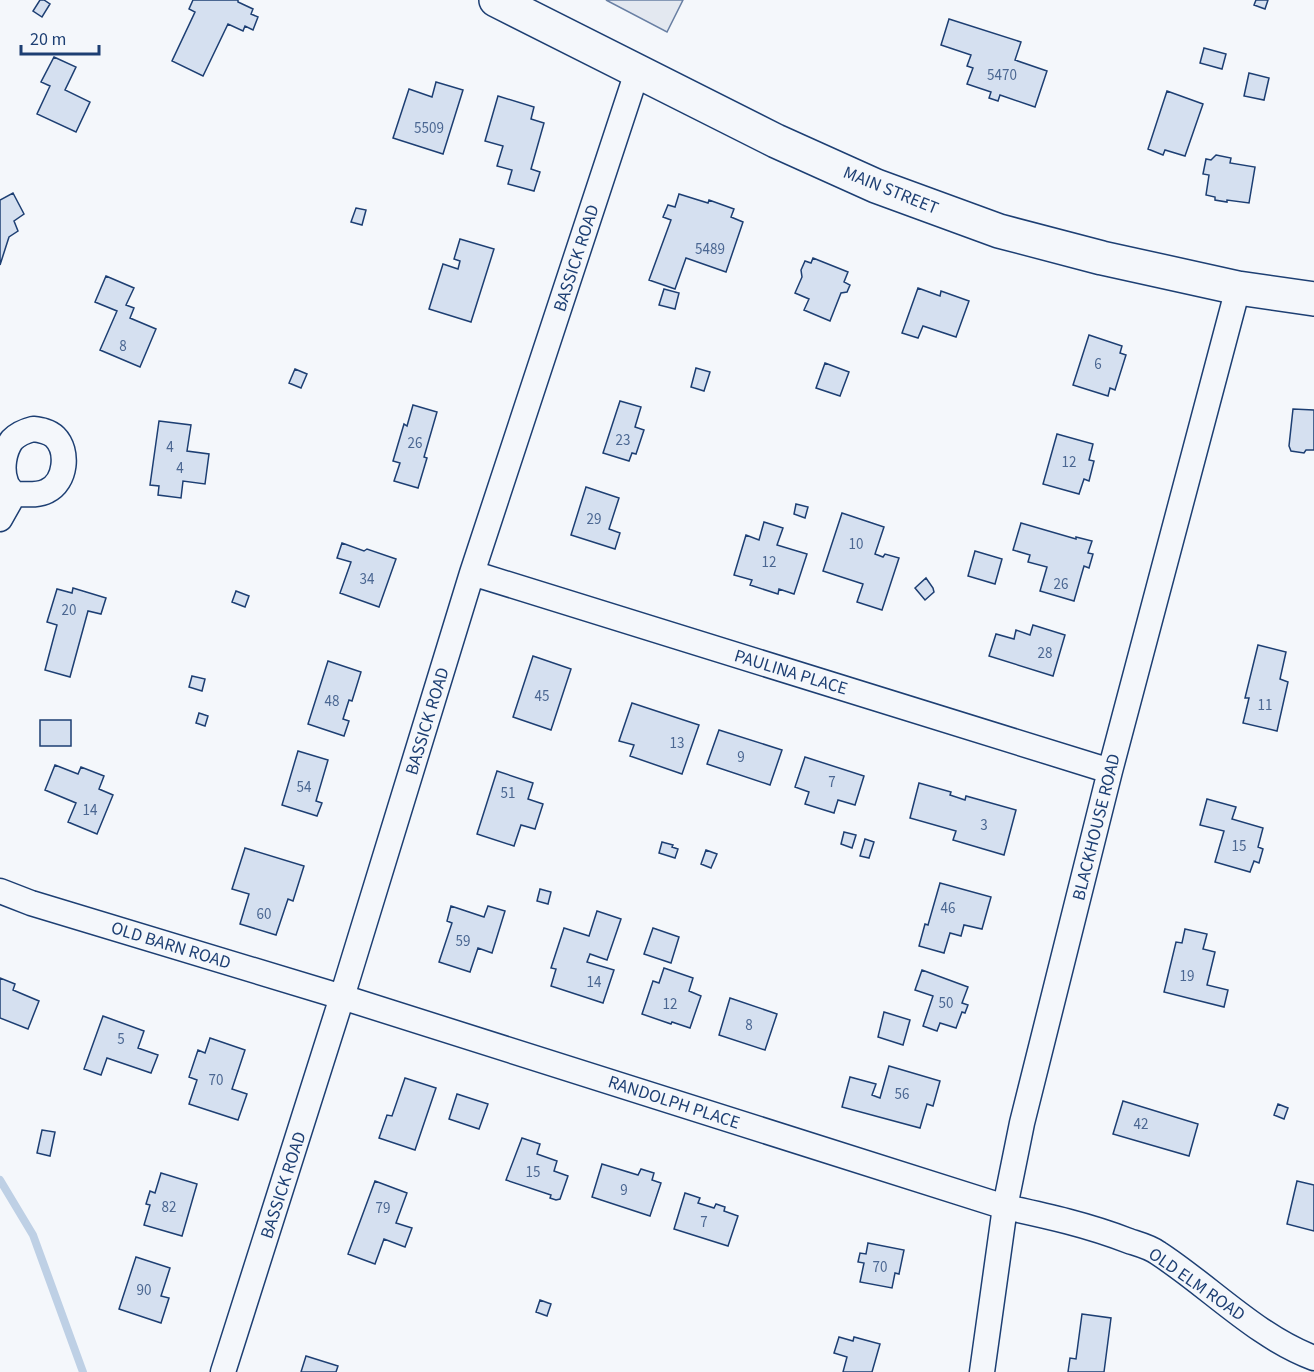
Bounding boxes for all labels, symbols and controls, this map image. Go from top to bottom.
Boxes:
scale bar [21,18,99,56]
text: 20 m [30,27,66,52]
house number: 5470 [987,65,1017,86]
house number: 5509 [414,118,444,139]
street label: MAIN STREET [839,160,942,221]
street label: BASSICK ROAD [547,201,606,315]
house number: 5489 [695,239,725,260]
house number: 8 [119,336,127,357]
house number: 6 [1094,354,1102,375]
house number: 23 [616,430,630,451]
house number: 26 [408,433,422,454]
house number: 4 [166,437,174,458]
house number: 12 [1062,452,1076,473]
house number: 4 [176,458,184,479]
house number: 29 [587,509,601,530]
house number: 10 [849,534,863,555]
house number: 12 [762,552,776,573]
house number: 34 [360,569,375,590]
house number: 26 [1054,574,1068,595]
house number: 20 [62,600,76,621]
street label: PAULINA PLACE [731,643,851,702]
house number: 28 [1038,643,1052,664]
street label: BASSICK ROAD [399,664,456,778]
house number: 45 [535,686,549,707]
house number: 48 [325,691,339,712]
house number: 11 [1258,695,1272,716]
house number: 13 [670,733,684,754]
house number: 9 [737,747,745,768]
street label: BLACKHOUSE ROAD [1066,751,1127,903]
house number: 7 [828,772,836,793]
house number: 54 [297,777,312,798]
house number: 51 [501,783,515,804]
house number: 14 [83,800,98,821]
house number: 3 [980,815,988,836]
house number: 15 [1232,836,1246,857]
house number: 46 [941,898,955,919]
house number: 60 [257,904,271,925]
street label: OLD BARN ROAD [108,915,234,976]
house number: 59 [456,931,470,952]
house number: 19 [1180,966,1194,987]
house number: 14 [587,972,602,993]
house number: 50 [939,993,953,1014]
house number: 12 [663,994,677,1015]
house number: 8 [745,1015,753,1036]
house number: 5 [117,1029,125,1050]
street label: RANDOLPH PLACE [605,1069,743,1136]
house number: 70 [209,1070,223,1091]
house number: 56 [895,1084,909,1105]
house number: 42 [1134,1114,1148,1135]
street label: BASSICK ROAD [254,1128,313,1242]
house number: 15 [526,1162,540,1183]
house number: 9 [620,1180,628,1201]
house number: 82 [162,1197,176,1218]
house number: 79 [376,1198,390,1219]
house number: 7 [700,1212,708,1233]
street label: OLD ELM ROAD [1143,1242,1250,1327]
house number: 70 [873,1257,887,1278]
house number: 90 [137,1280,151,1301]

